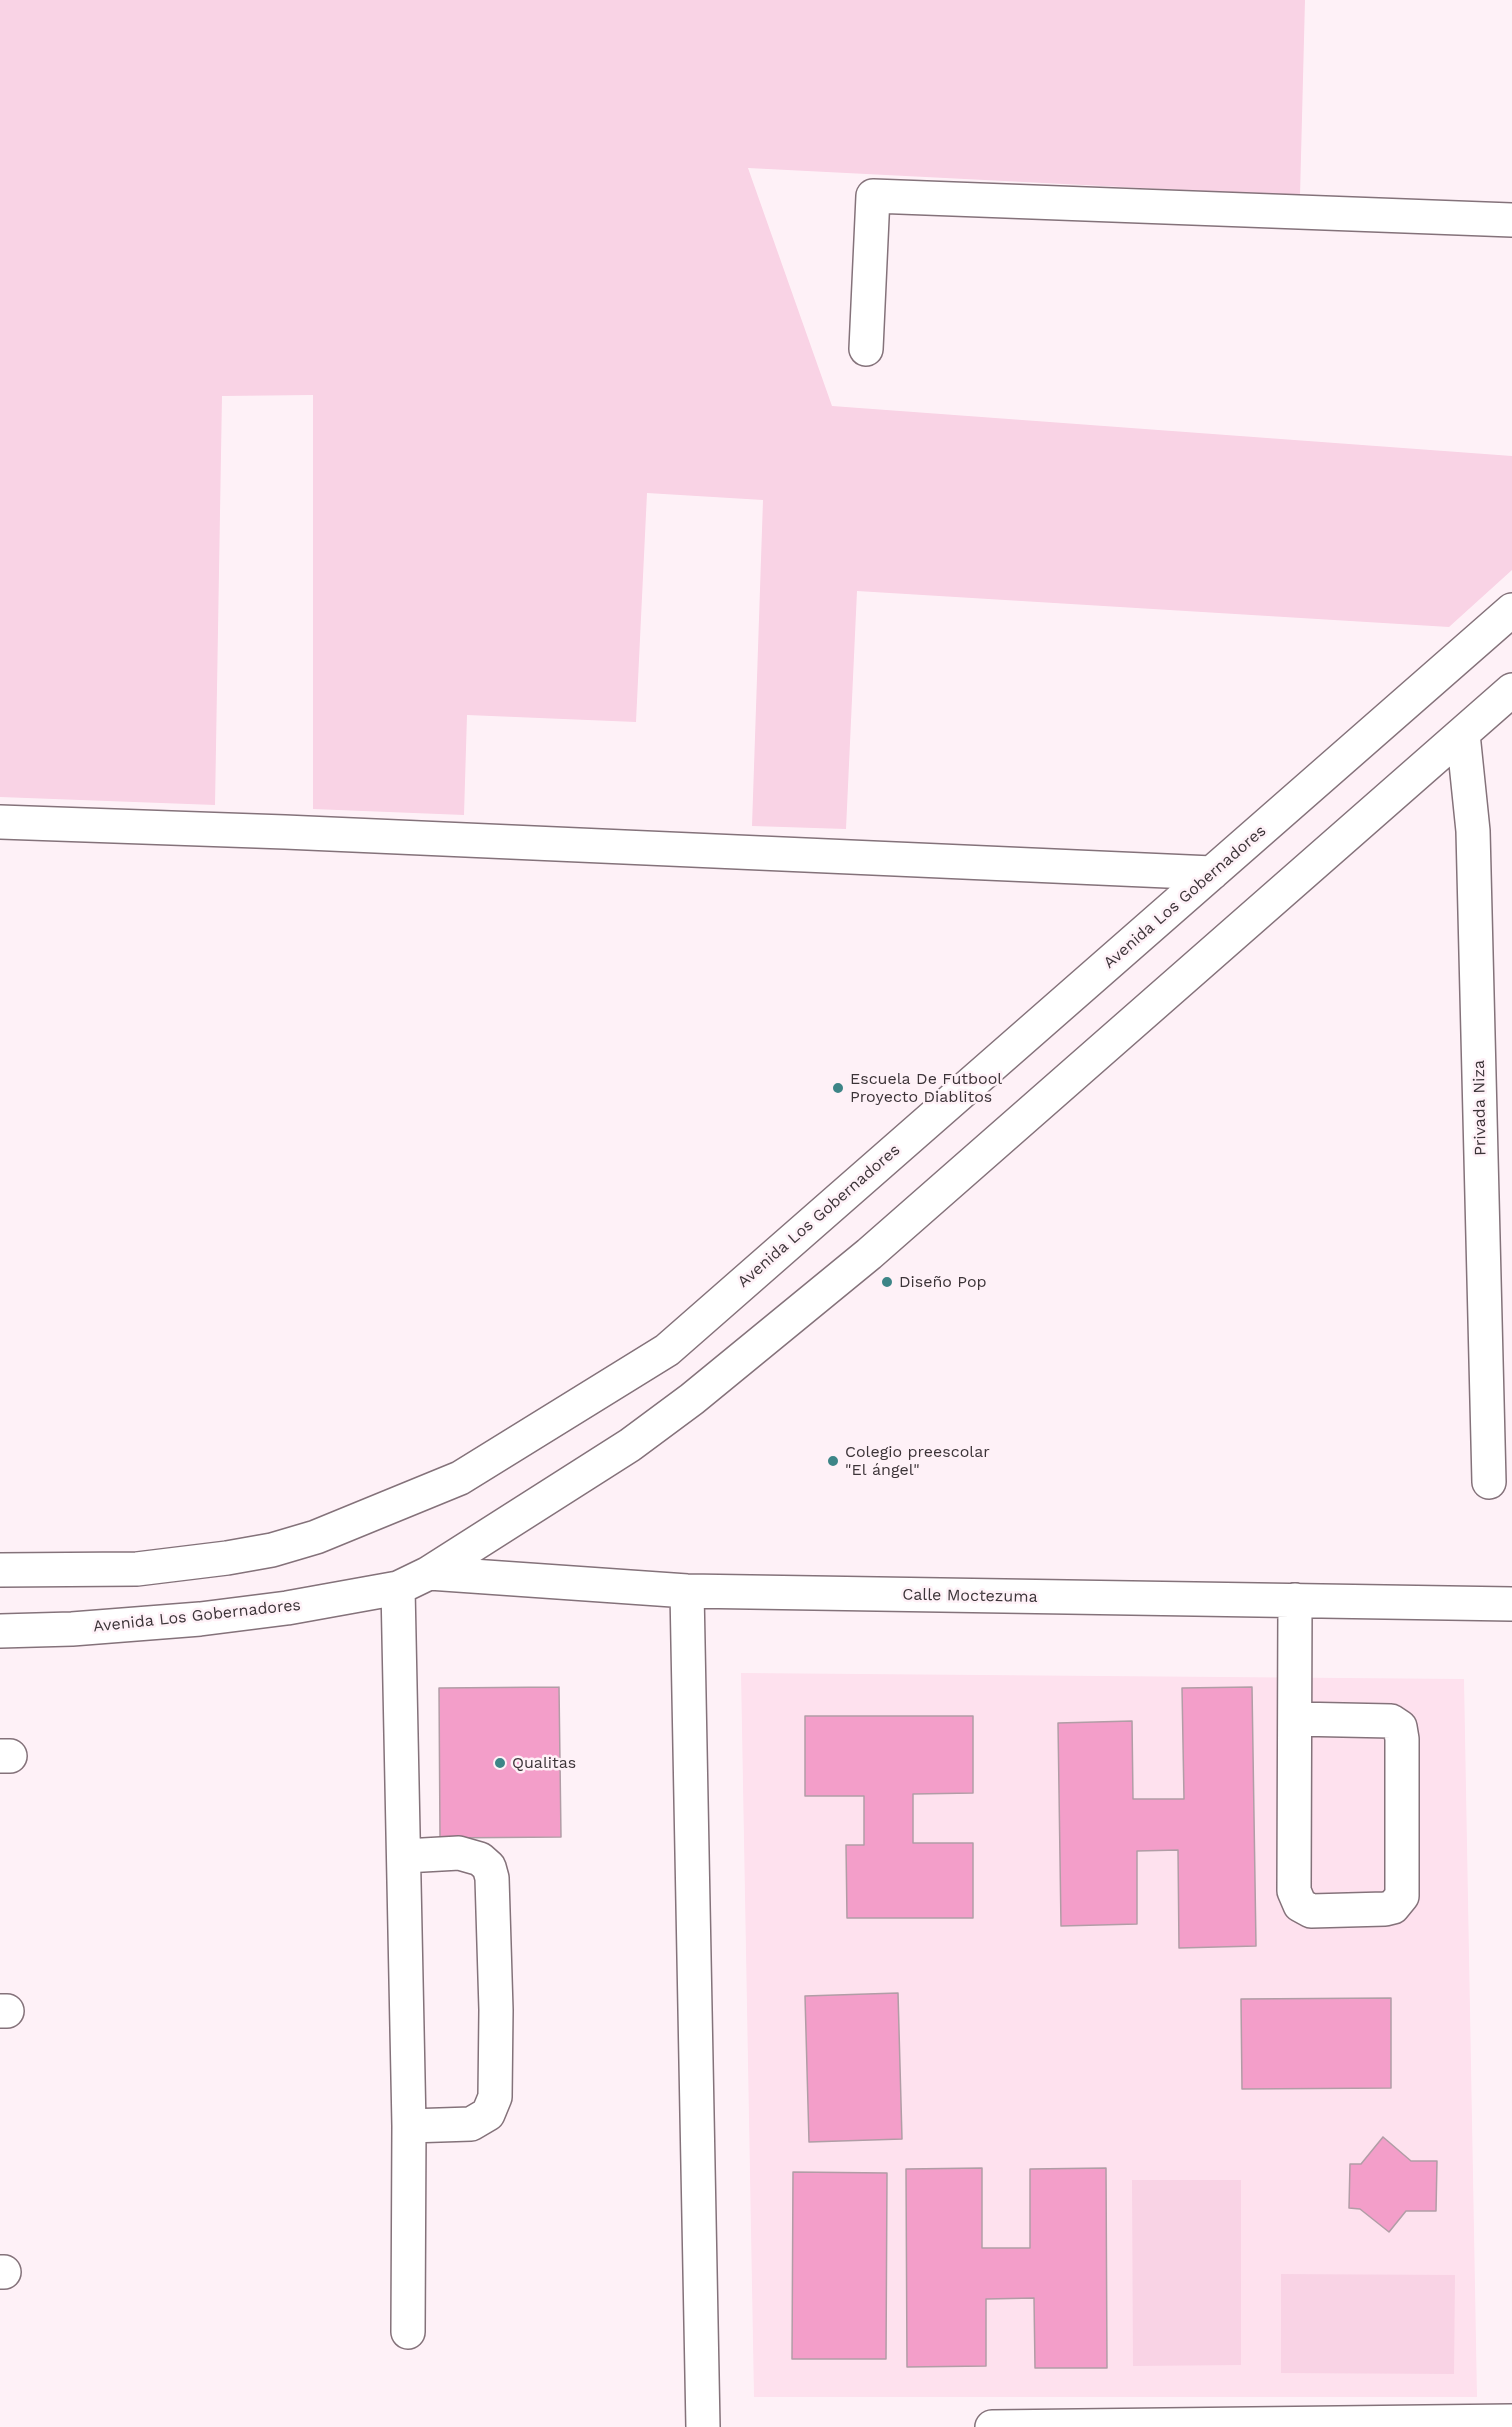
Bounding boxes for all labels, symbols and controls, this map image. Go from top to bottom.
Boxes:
street label: Avenida Los Gobernadores [1100,821,1270,973]
street label: Privada Niza [1470,1060,1490,1156]
place label: Escuela De Futbool Proyecto Diablitos [850,1069,1002,1107]
marker: Escuela De Futbool Proyecto Diablitos [831,1081,845,1095]
street label: Avenida Los Gobernadores [734,1140,904,1292]
place label: Diseño Pop [899,1272,987,1292]
marker: Diseño Pop [880,1275,894,1289]
place label: Colegio preescolar "El ángel" [845,1442,990,1480]
marker: Colegio preescolar "El ángel" [826,1454,840,1468]
street label: Calle Moctezuma [902,1585,1038,1607]
street label: Avenida Los Gobernadores [92,1596,302,1636]
place label: Qualitas [512,1753,576,1773]
marker: Qualitas [493,1756,507,1770]

